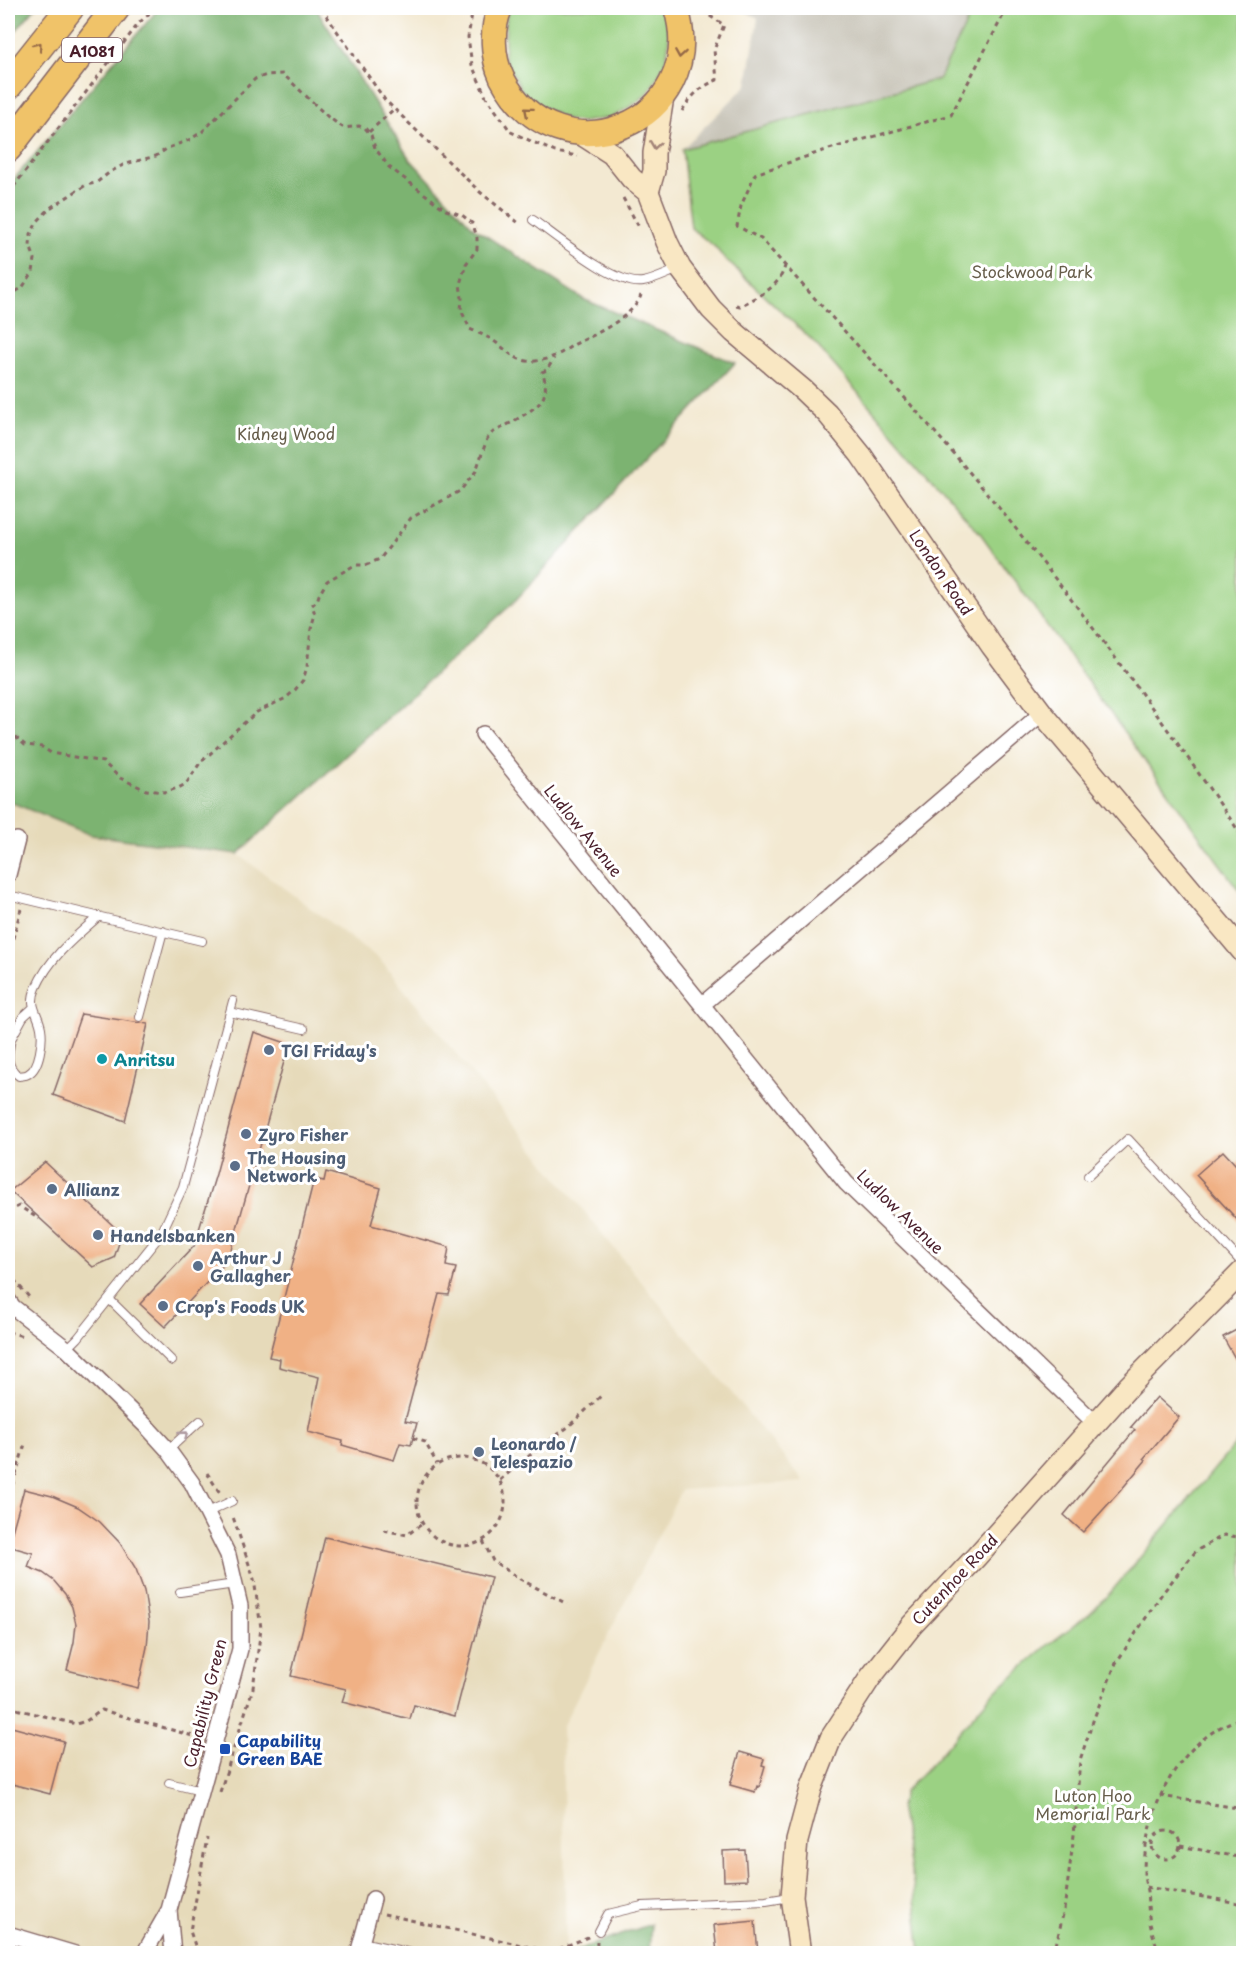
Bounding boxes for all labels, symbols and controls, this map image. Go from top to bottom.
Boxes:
road number: A1081 [62,38,122,62]
one-way arrow [31,42,42,53]
one-way arrow [674,49,686,58]
one-way arrow [524,108,535,119]
one-way arrow [650,140,662,149]
park label: Stockwood Park [971,259,1093,283]
park label: Kidney Wood [237,421,335,445]
street label: London Road [904,524,980,620]
street label: Ludlow Avenue [539,779,629,882]
place label: TGI Friday's [281,1038,377,1062]
marker: TGI Friday's [262,1043,276,1057]
place label: Anritsu [114,1047,175,1071]
marker: Anritsu [95,1052,109,1066]
place label: Zyro Fisher [258,1122,349,1146]
marker: Zyro Fisher [239,1127,253,1141]
place label: The Housing Network [247,1145,346,1187]
marker: The Housing Network [228,1159,242,1173]
street label: Ludlow Avenue [852,1163,950,1259]
place label: Allianz [63,1177,120,1201]
marker: Allianz [45,1182,59,1196]
place label: Handelsbanken [110,1223,235,1247]
marker: Handelsbanken [91,1228,105,1242]
place label: Arthur J Gallagher [210,1245,292,1287]
marker: Arthur J Gallagher [191,1259,205,1273]
place label: Crop's Foods UK [175,1294,305,1318]
marker: Crop's Foods UK [156,1299,170,1313]
one-way arrow [177,1431,187,1442]
place label: Leonardo / Telespazio [491,1431,577,1473]
marker: Leonardo / Telespazio [472,1445,486,1459]
street label: Cutenhoe Road [905,1528,1003,1630]
street label: Capability Green [176,1636,232,1770]
place label: Capability Green BAE [237,1728,323,1770]
marker: Capability Green BAE [218,1742,232,1756]
park label: Luton Hoo Memorial Park [1035,1783,1151,1825]

